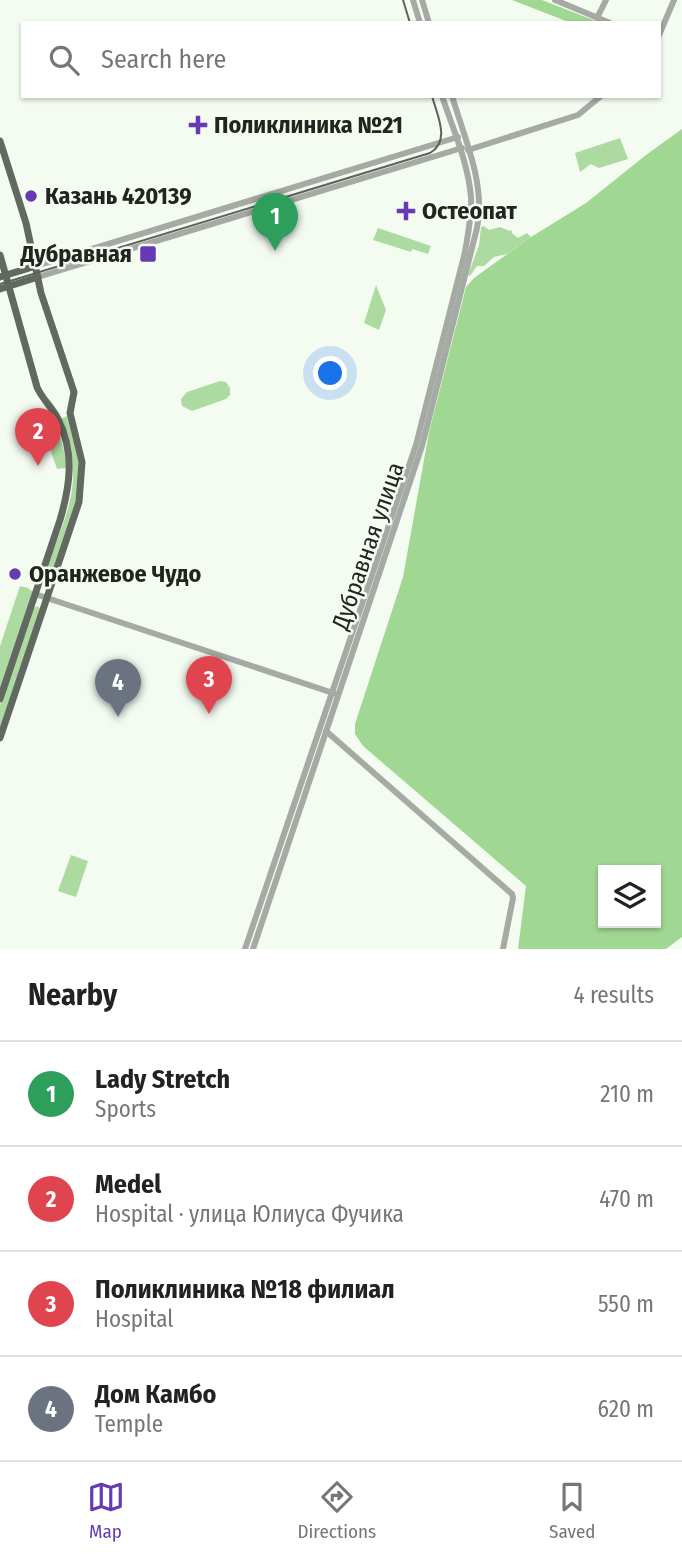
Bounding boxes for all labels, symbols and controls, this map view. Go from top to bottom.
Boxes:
search box [21,21,661,98]
icon: search [45,41,83,79]
text: Search here [101,44,226,75]
place label: Поликлиника №21 [214,111,403,139]
marker: Поликлиника №21 [188,115,208,135]
place label: Казань 420139 [45,182,192,210]
marker: Казань 420139 [23,188,39,204]
pin: 1 [252,193,298,251]
place label: Остеопат [422,197,517,225]
marker: Остеопат [396,201,416,221]
place label: Дубравная [20,240,132,268]
marker: Дубравная [138,244,158,264]
your location [313,356,347,390]
pin: 2 [15,408,61,466]
street label: Дубравная улица [326,459,410,634]
place label: Оранжевое Чудо [29,560,201,588]
marker: Оранжевое Чудо [7,566,23,582]
pin: 3 [186,656,232,714]
pin: 4 [95,659,141,717]
map controls [598,865,661,928]
button: layers [598,865,661,928]
text: Nearby [28,977,117,1013]
text: 4 results [573,981,654,1009]
text: Lady Stretch [95,1064,230,1095]
text: 1 [46,1080,56,1108]
text: 210 m [600,1080,654,1108]
text: Sports [95,1095,156,1123]
text: Medel [95,1169,161,1200]
text: 2 [46,1185,56,1213]
text: 470 m [599,1185,654,1213]
text: Hospital · улица Юлиуса Фучика [95,1200,404,1228]
text: Поликлиника №18 филиал [95,1274,395,1305]
text: 3 [46,1290,56,1318]
text: 550 m [598,1290,654,1318]
text: Hospital [95,1305,173,1333]
text: Дом Камбо [95,1379,216,1410]
text: 4 [45,1395,57,1423]
text: 620 m [598,1395,654,1423]
text: Temple [95,1410,163,1438]
tab: Map [87,1478,125,1543]
tab: Directions [298,1478,376,1543]
tab: Saved [549,1478,595,1543]

